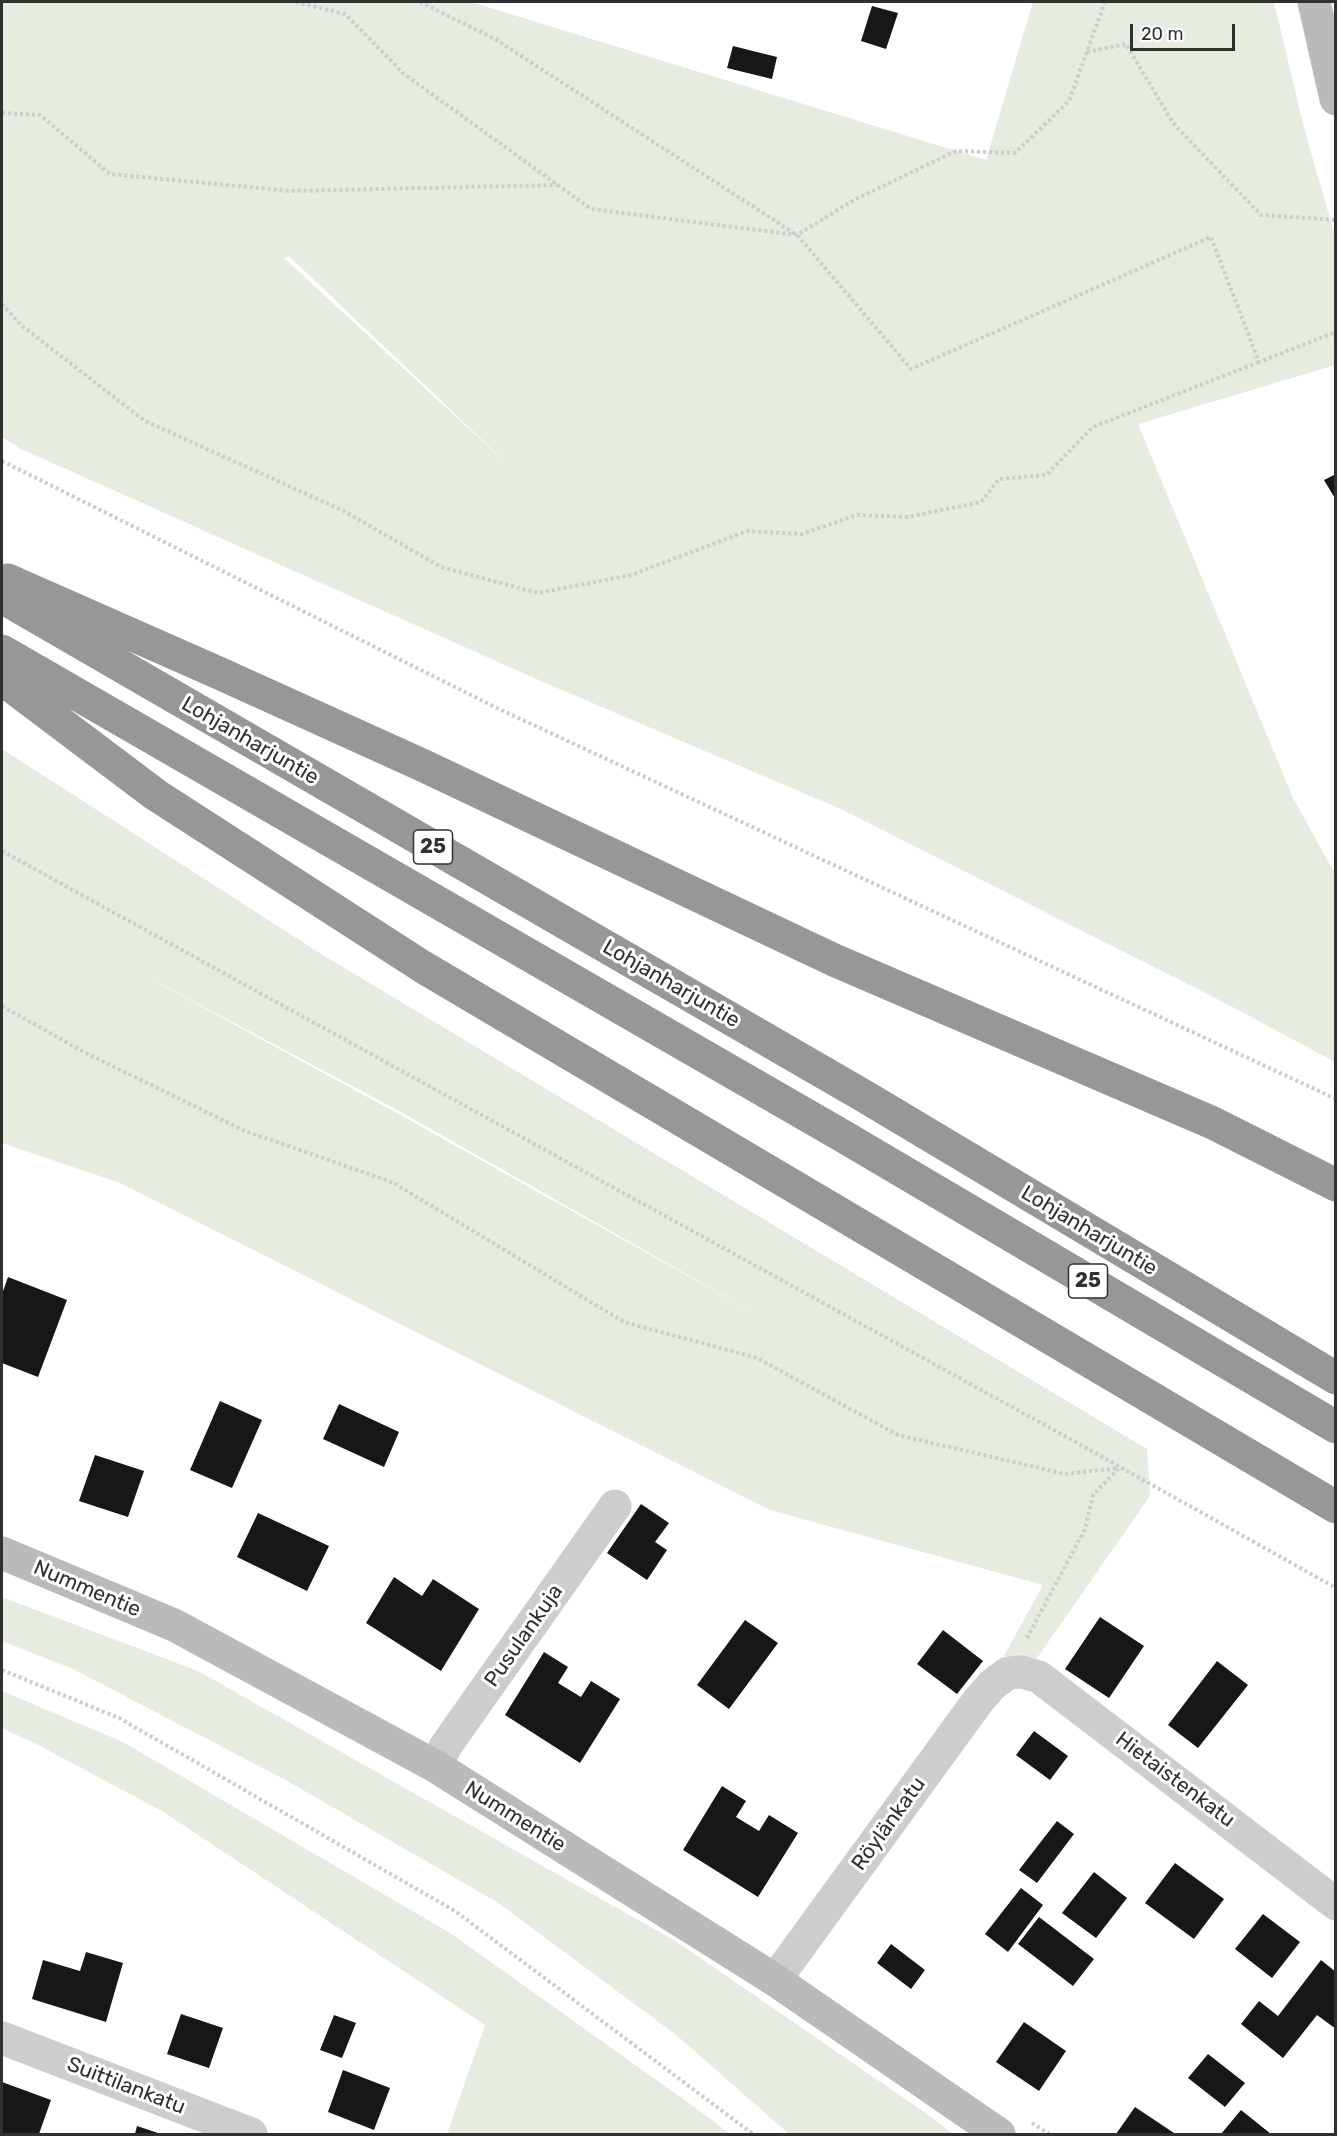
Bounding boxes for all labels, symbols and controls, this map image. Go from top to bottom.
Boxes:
scale bar [1133,12,1238,50]
text: 20 m [1141,23,1183,45]
street label: Lohjanharjuntie [177,692,323,790]
road number: 25 [414,830,452,864]
street label: Lohjanharjuntie [598,935,744,1033]
street label: Lohjanharjuntie [1016,1181,1162,1281]
road number: 25 [1068,1264,1108,1298]
street label: Nummentie [30,1555,144,1623]
street label: Pusulankuja [479,1580,569,1692]
street label: Hietaistenkatu [1110,1727,1240,1833]
street label: Röylänkatu [847,1772,931,1876]
street label: Nummentie [460,1776,570,1858]
street label: Suittilankatu [63,2052,189,2120]

